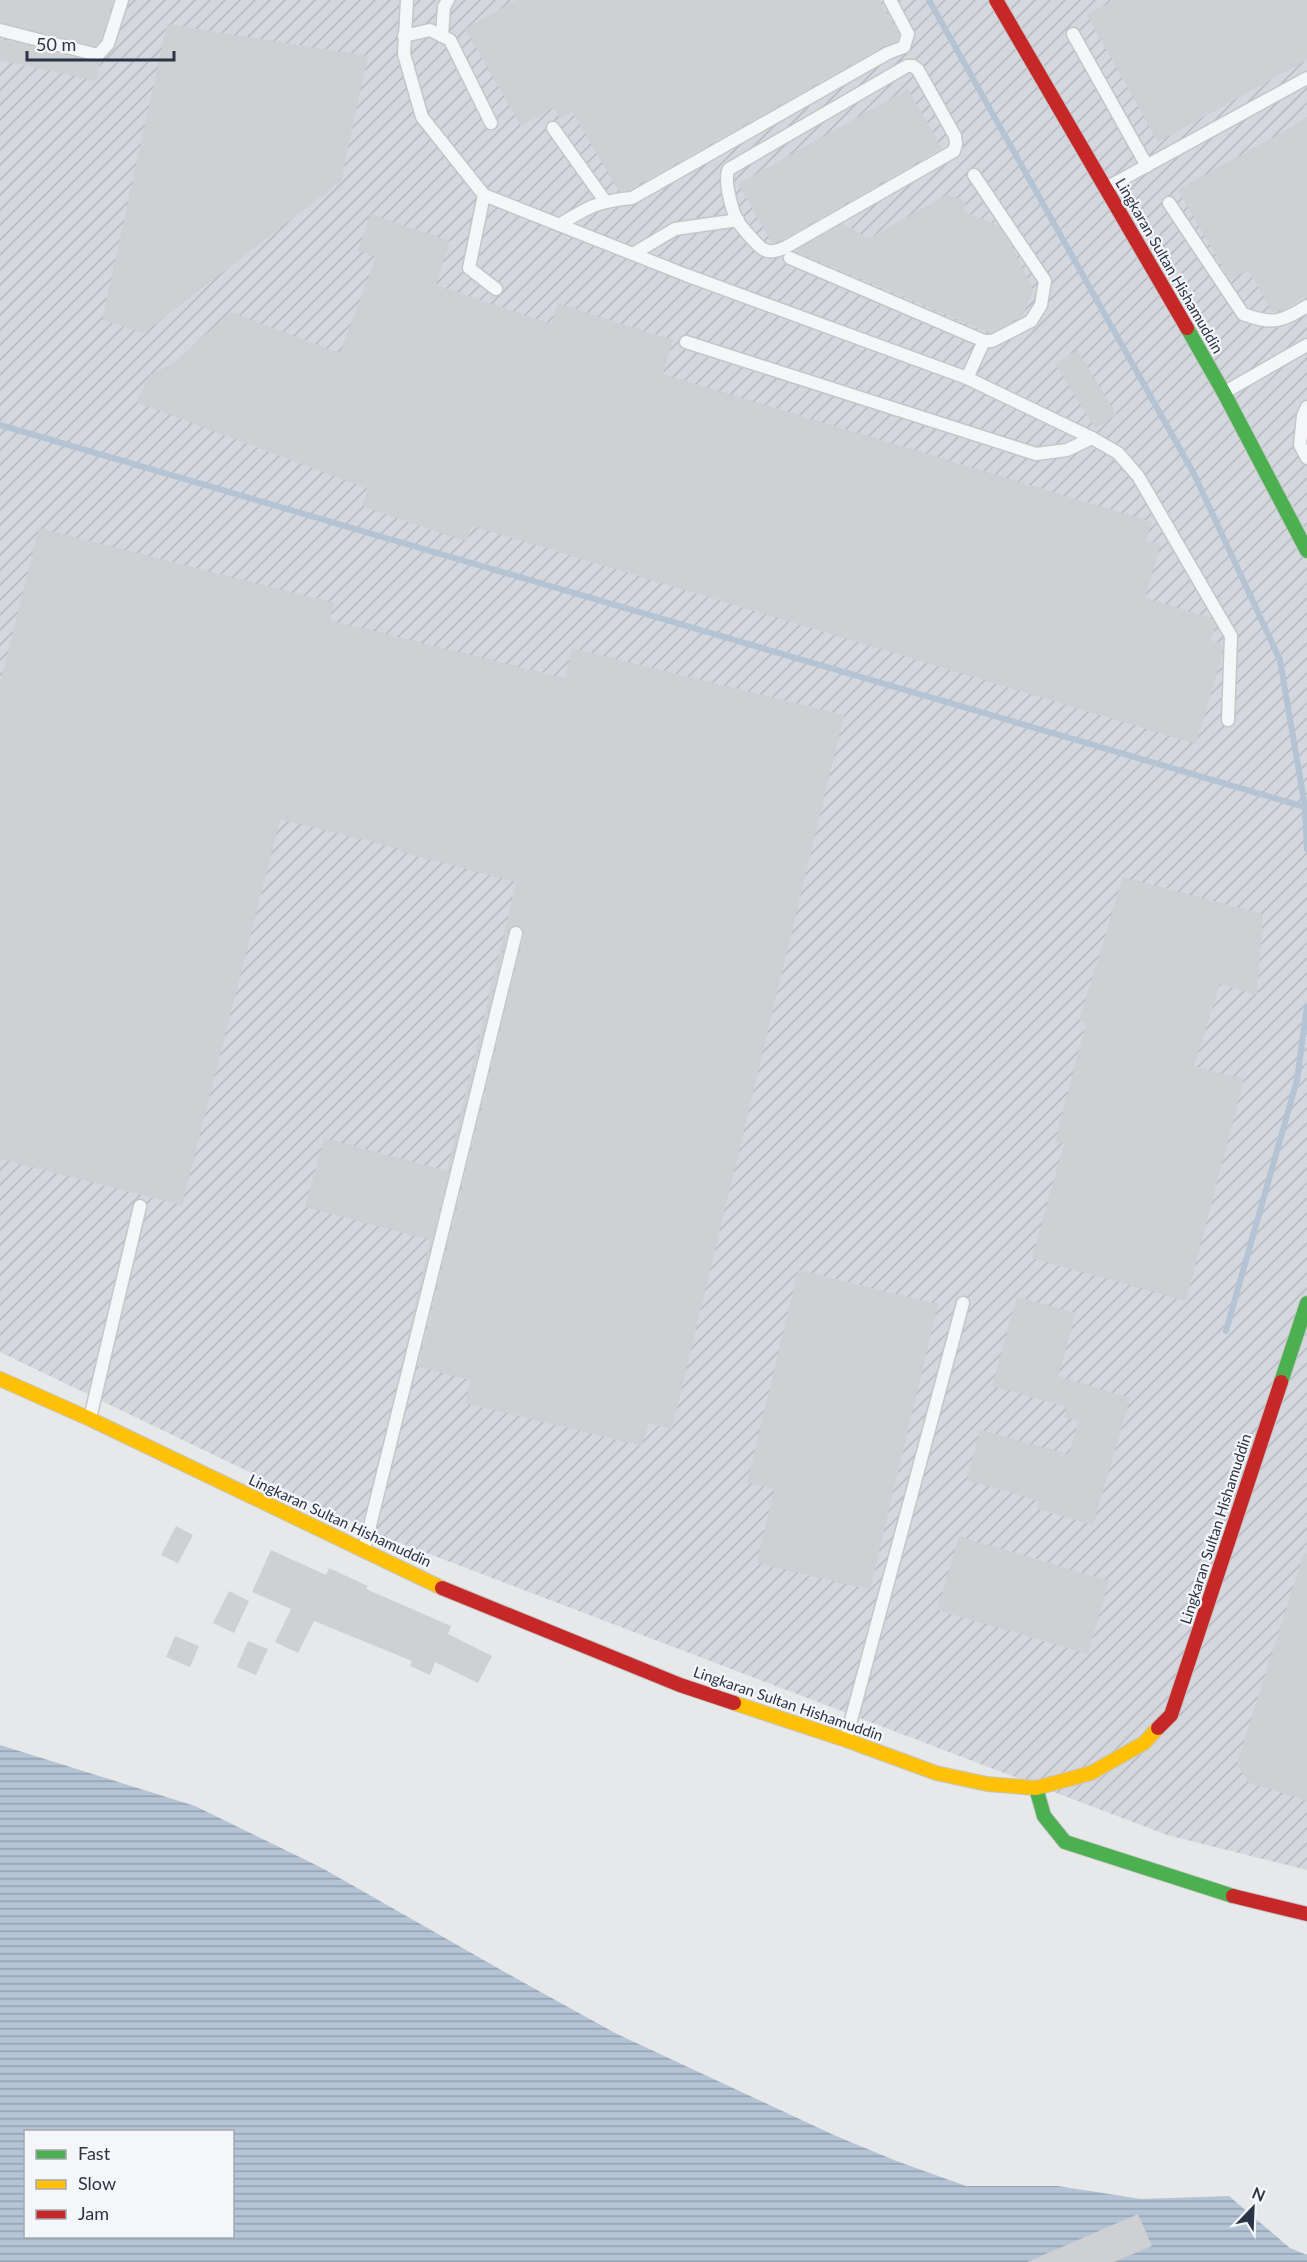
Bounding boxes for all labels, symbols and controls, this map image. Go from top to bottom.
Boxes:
scale bar [27,24,174,62]
text: 50 m [36,33,76,55]
street label: Lingkaran Sultan Hishamuddin [1112,175,1227,356]
street label: Lingkaran Sultan Hishamuddin [1176,1431,1254,1626]
street label: Lingkaran Sultan Hishamuddin [246,1470,435,1570]
street label: Lingkaran Sultan Hishamuddin [691,1662,885,1744]
legend [24,2130,234,2238]
text: Fast [78,2142,111,2164]
text: Slow [78,2172,116,2194]
north arrow [1223,2178,1283,2238]
text: N [1250,2183,1268,2205]
text: Jam [78,2202,109,2224]

